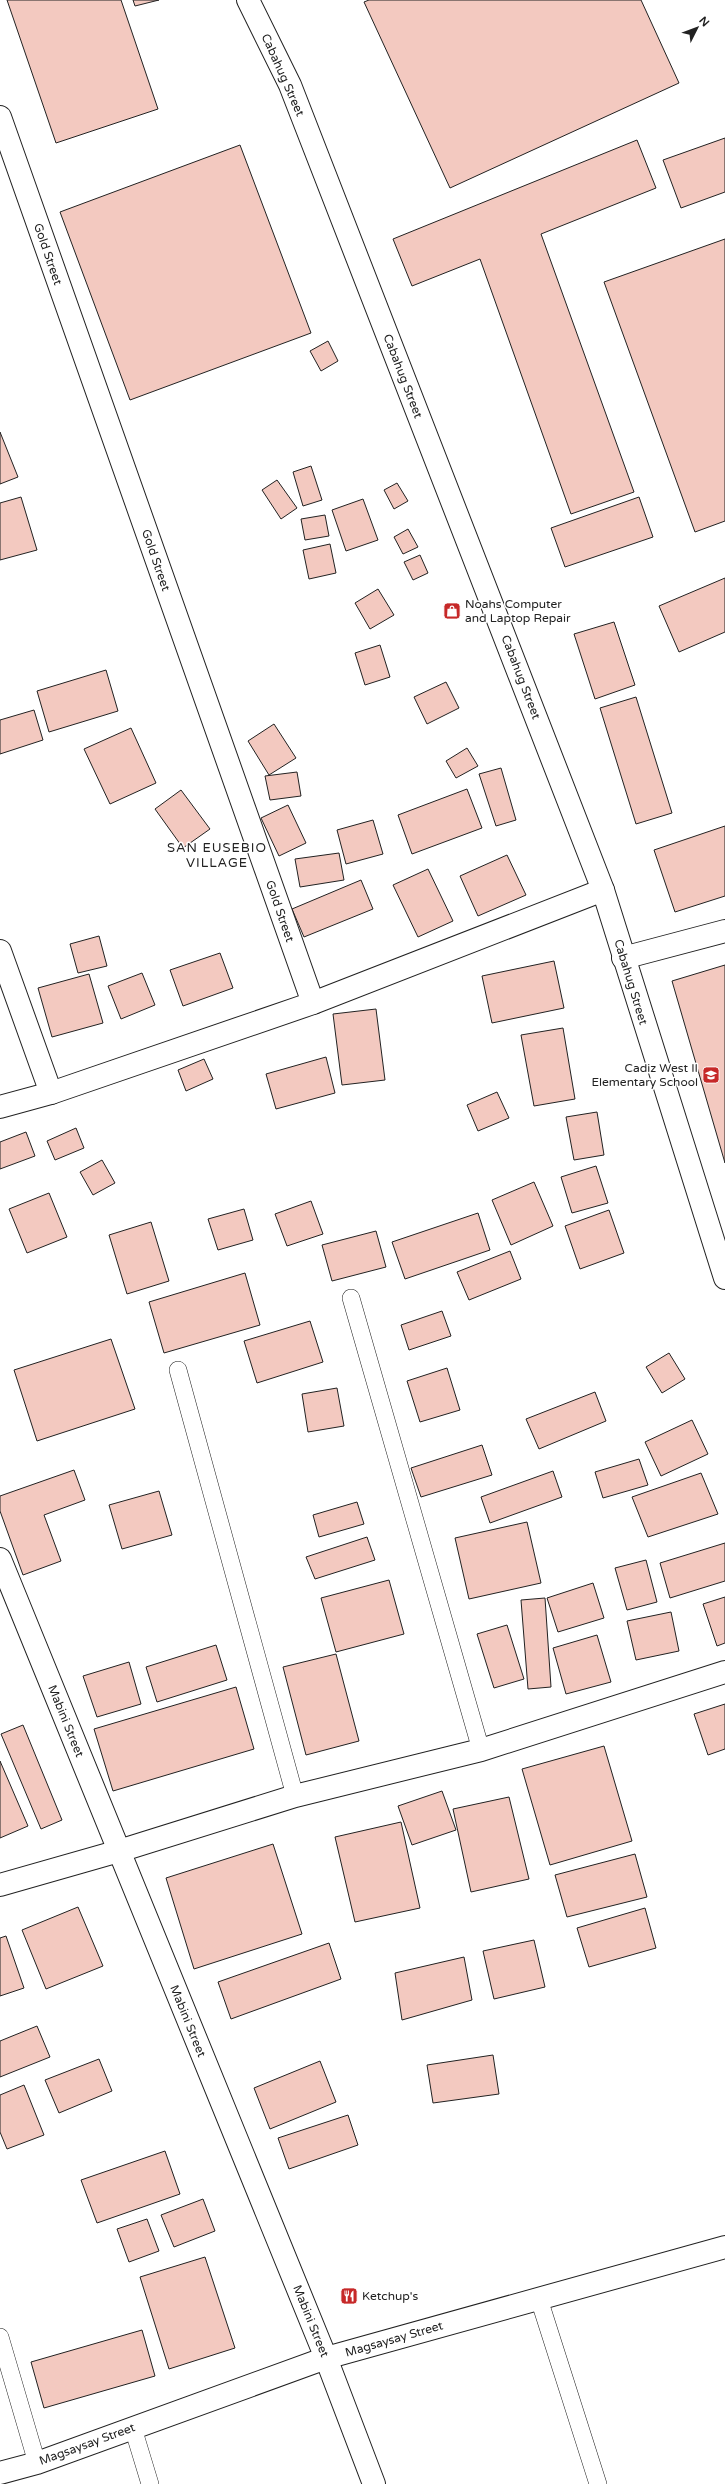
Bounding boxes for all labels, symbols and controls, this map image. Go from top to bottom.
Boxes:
north arrow [677,8,717,48]
text: N [696,14,712,29]
street label: Cabahug Street [259,32,308,119]
street label: Gold Street [31,221,65,287]
street label: Cabahug Street [381,332,426,420]
street label: Gold Street [139,527,173,593]
place label: Noahs Computer and Laptop Repair [465,597,571,625]
shop icon: Noahs Computer and Laptop Repair [442,601,462,621]
street label: Cabahug Street [499,633,544,721]
district label: SAN EUSEBIO VILLAGE [167,840,267,871]
street label: Gold Street [263,878,297,944]
street label: Cabahug Street [611,937,651,1027]
place label: Cadiz West II Elementary School [591,1061,698,1089]
school or university icon: Cadiz West II Elementary School [701,1065,721,1085]
street label: Mabini Street [45,1683,87,1760]
street label: Mabini Street [167,1983,209,2060]
street label: Mabini Street [290,2283,332,2360]
restaurant icon: Ketchup's [339,2286,359,2306]
place label: Ketchup's [362,2289,418,2303]
street label: Magsaysay Street [344,2318,445,2360]
street label: Magsaysay Street [37,2420,137,2468]

